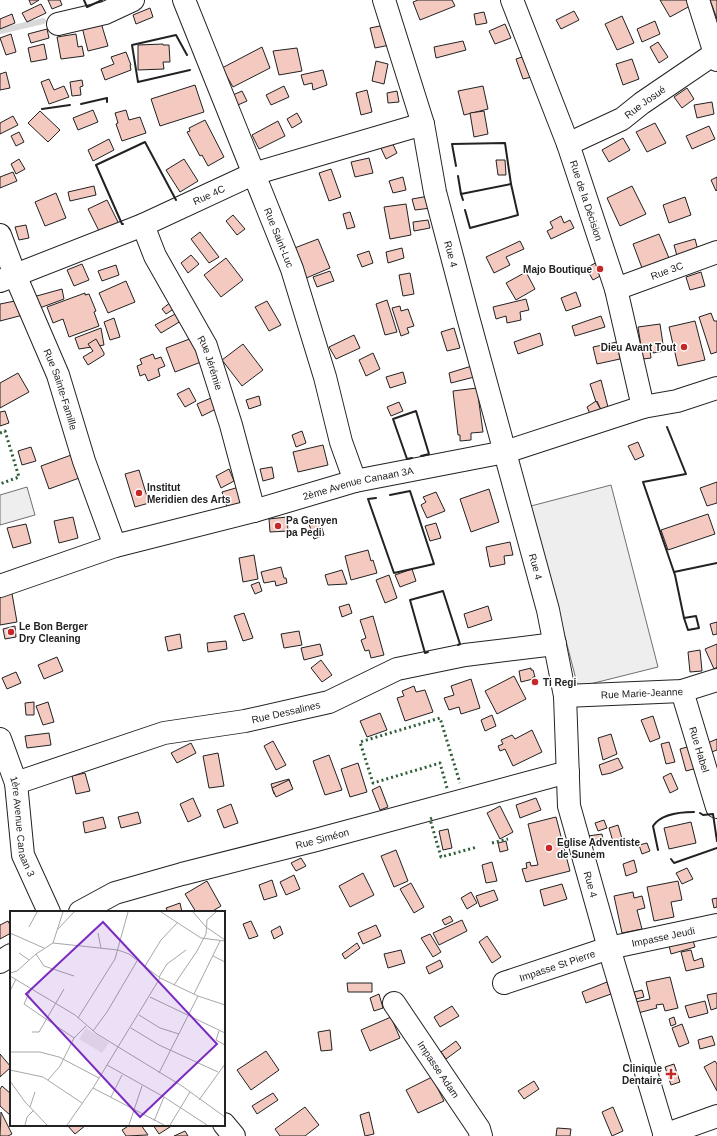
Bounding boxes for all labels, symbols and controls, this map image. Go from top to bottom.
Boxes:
street label: Rue Josué [622,83,668,120]
street label: Rue de la Décision [568,159,605,242]
street label: Rue 4C [191,182,226,207]
street label: Rue Saint-Luc [262,206,296,269]
street label: Rue 4 [443,240,460,269]
street label: Rue 3C [649,259,685,281]
place label: Majo Boutique [523,264,592,275]
marker: Majo Boutique [595,264,605,274]
street label: Rue Jérémie [196,334,225,392]
place label: Dieu Avant Tout [601,342,677,353]
marker: Dieu Avant Tout [679,342,689,352]
street label: Rue Sainte-Famille [42,347,80,432]
street label: 2ème Avenue Canaan 3A [301,464,415,502]
place label: Institut Meridien des Arts [147,482,231,505]
marker: Institut Meridien des Arts [134,488,144,498]
place label: Pa Genyen pa Pedi [286,515,338,538]
marker: Pa Genyen pa Pedi [273,521,283,531]
street label: Rue 4 [527,552,545,581]
place label: Le Bon Berger Dry Cleaning [19,621,88,644]
marker: Le Bon Berger Dry Cleaning [6,627,16,637]
marker: Ti Regi [530,677,540,687]
place label: Ti Regi [543,677,576,688]
street label: Rue Marie-Jeanne [601,685,684,700]
street label: Rue Dessalines [250,699,321,725]
street label: Rue Habel [688,725,712,774]
street label: 1ère Avenue Canaan 3 [8,775,38,879]
street label: Rue Siméon [294,826,350,851]
place label: Eglise Adventiste de Sunem [557,837,640,860]
marker: Eglise Adventiste de Sunem [544,843,554,853]
street label: Rue 4 [582,870,600,899]
inset map [10,911,225,1126]
street label: Impasse Jeudi [630,924,696,949]
street label: Impasse St Pierre [518,947,597,983]
street label: Impasse Adam [416,1039,462,1100]
place label: Clinique Dentaire [622,1063,662,1086]
marker: Clinique Dentaire [665,1068,677,1080]

